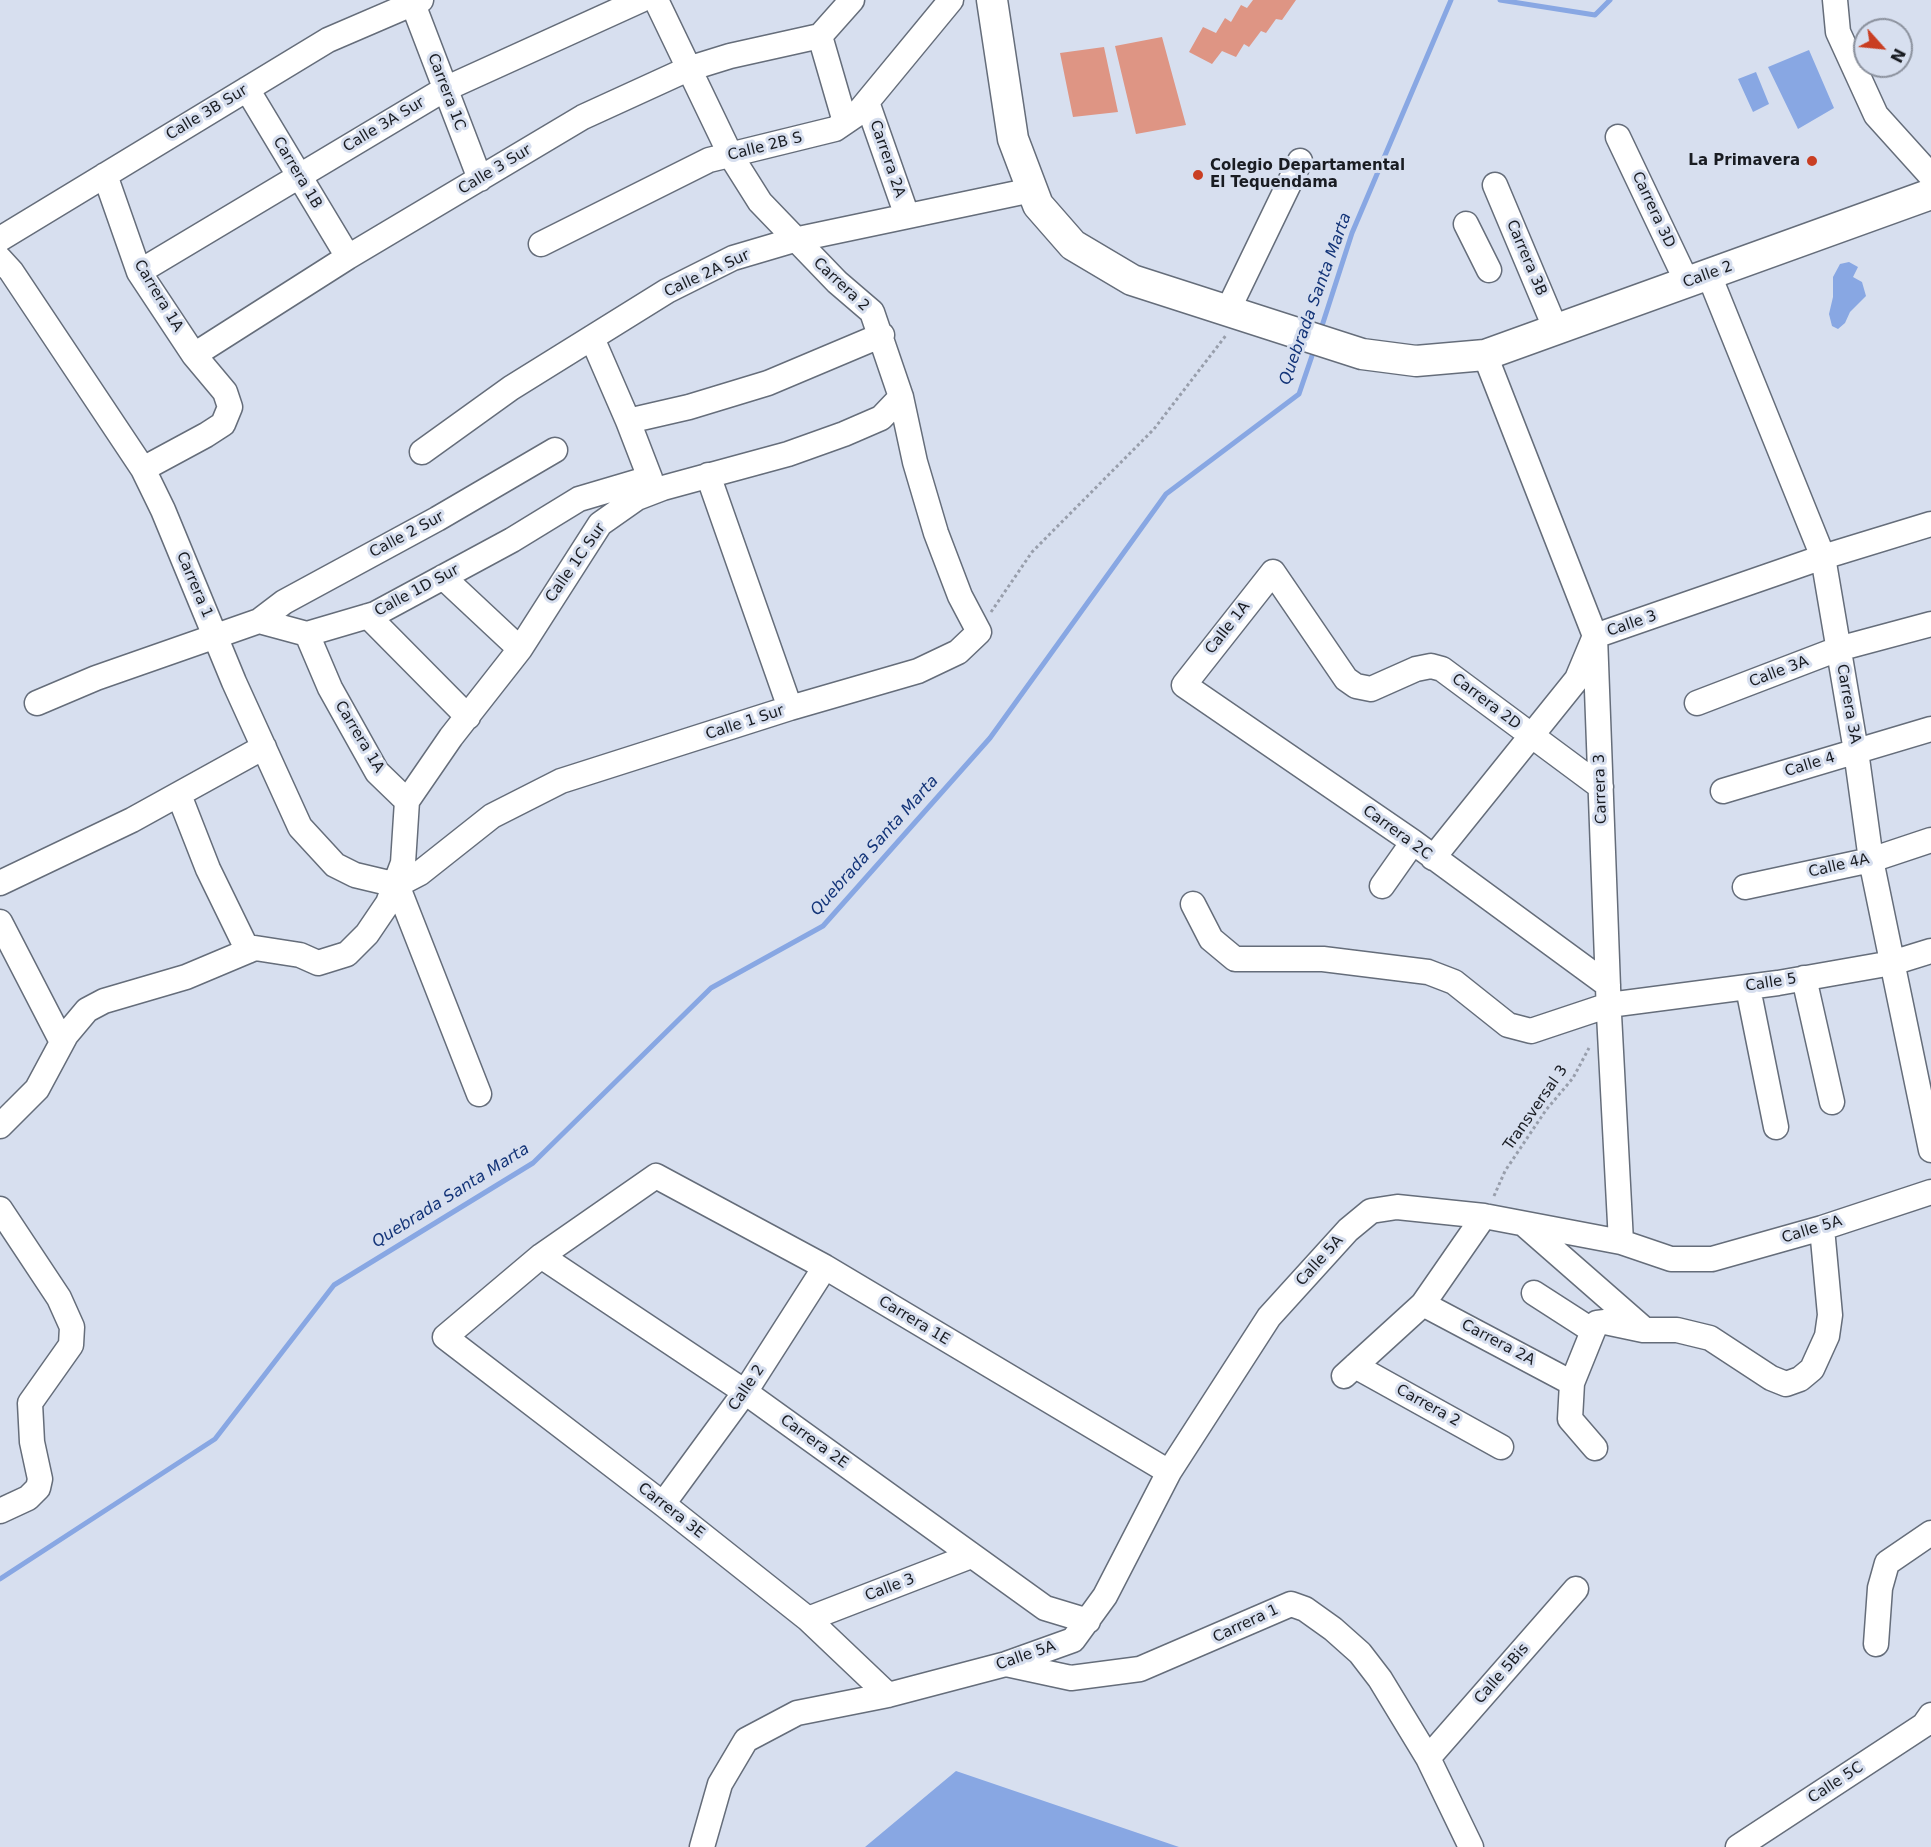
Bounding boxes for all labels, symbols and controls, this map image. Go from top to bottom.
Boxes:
north arrow [1853,18,1913,78]
text: N [1886,45,1909,66]
street label: Carrera 1C [423,51,469,133]
street label: Calle 3B Sur [163,82,251,144]
street label: Calle 3A Sur [340,94,428,156]
street label: Carrera 2A [865,118,909,200]
street label: Calle 2B S [726,129,804,165]
street label: Carrera 1B [269,134,325,212]
street label: Calle 3 Sur [455,141,535,199]
place label: La Primavera [1688,152,1800,170]
marker: La Primavera [1805,154,1819,168]
place label: Colegio Departamental El Tequendama [1210,157,1405,192]
marker: Colegio Departamental El Tequendama [1191,168,1205,182]
street label: Carrera 3D [1628,169,1678,251]
water label: Quebrada Santa Marta [1276,210,1356,388]
street label: Carrera 3B [1502,217,1550,299]
street label: Calle 2A Sur [662,246,752,302]
street label: Carrera 2 [809,254,873,316]
street label: Carrera 1A [130,257,186,335]
street label: Calle 2 [1681,258,1735,292]
street label: Calle 2 Sur [367,508,447,562]
street label: Calle 1C Sur [542,520,610,606]
street label: Carrera 1 [172,549,216,621]
street label: Calle 1D Sur [372,561,462,621]
street label: Calle 1A [1202,598,1254,658]
street label: Calle 3 [1605,607,1659,641]
street label: Calle 3A [1747,653,1811,691]
street label: Carrera 3A [1832,663,1864,745]
street label: Carrera 2D [1448,670,1524,734]
street label: Carrera 1A [331,698,387,776]
street label: Calle 1 Sur [703,702,787,744]
street label: Calle 4 [1783,749,1837,781]
street label: Carrera 3 [1591,754,1611,824]
water label: Quebrada Santa Marta [807,772,943,920]
street label: Carrera 2C [1359,802,1435,864]
street label: Calle 4A [1807,850,1871,882]
street label: Calle 5 [1744,970,1798,996]
street label: Transversal 3 [1500,1062,1572,1154]
water label: Quebrada Santa Marta [369,1140,533,1252]
street label: Calle 5A [1780,1212,1844,1248]
street label: Calle 5A [1293,1232,1347,1290]
street label: Carrera 1E [875,1293,953,1349]
street label: Carrera 2A [1458,1316,1538,1370]
street label: Calle 2 [725,1362,769,1414]
street label: Carrera 2 [1393,1381,1463,1431]
street label: Carrera 2E [776,1411,852,1473]
street label: Carrera 3E [634,1479,708,1543]
street label: Calle 3 [863,1570,917,1606]
street label: Carrera 1 [1210,1601,1282,1647]
street label: Calle 5A [994,1637,1058,1675]
street label: Calle 5Bis [1471,1640,1533,1708]
street label: Calle 5C [1805,1759,1867,1807]

